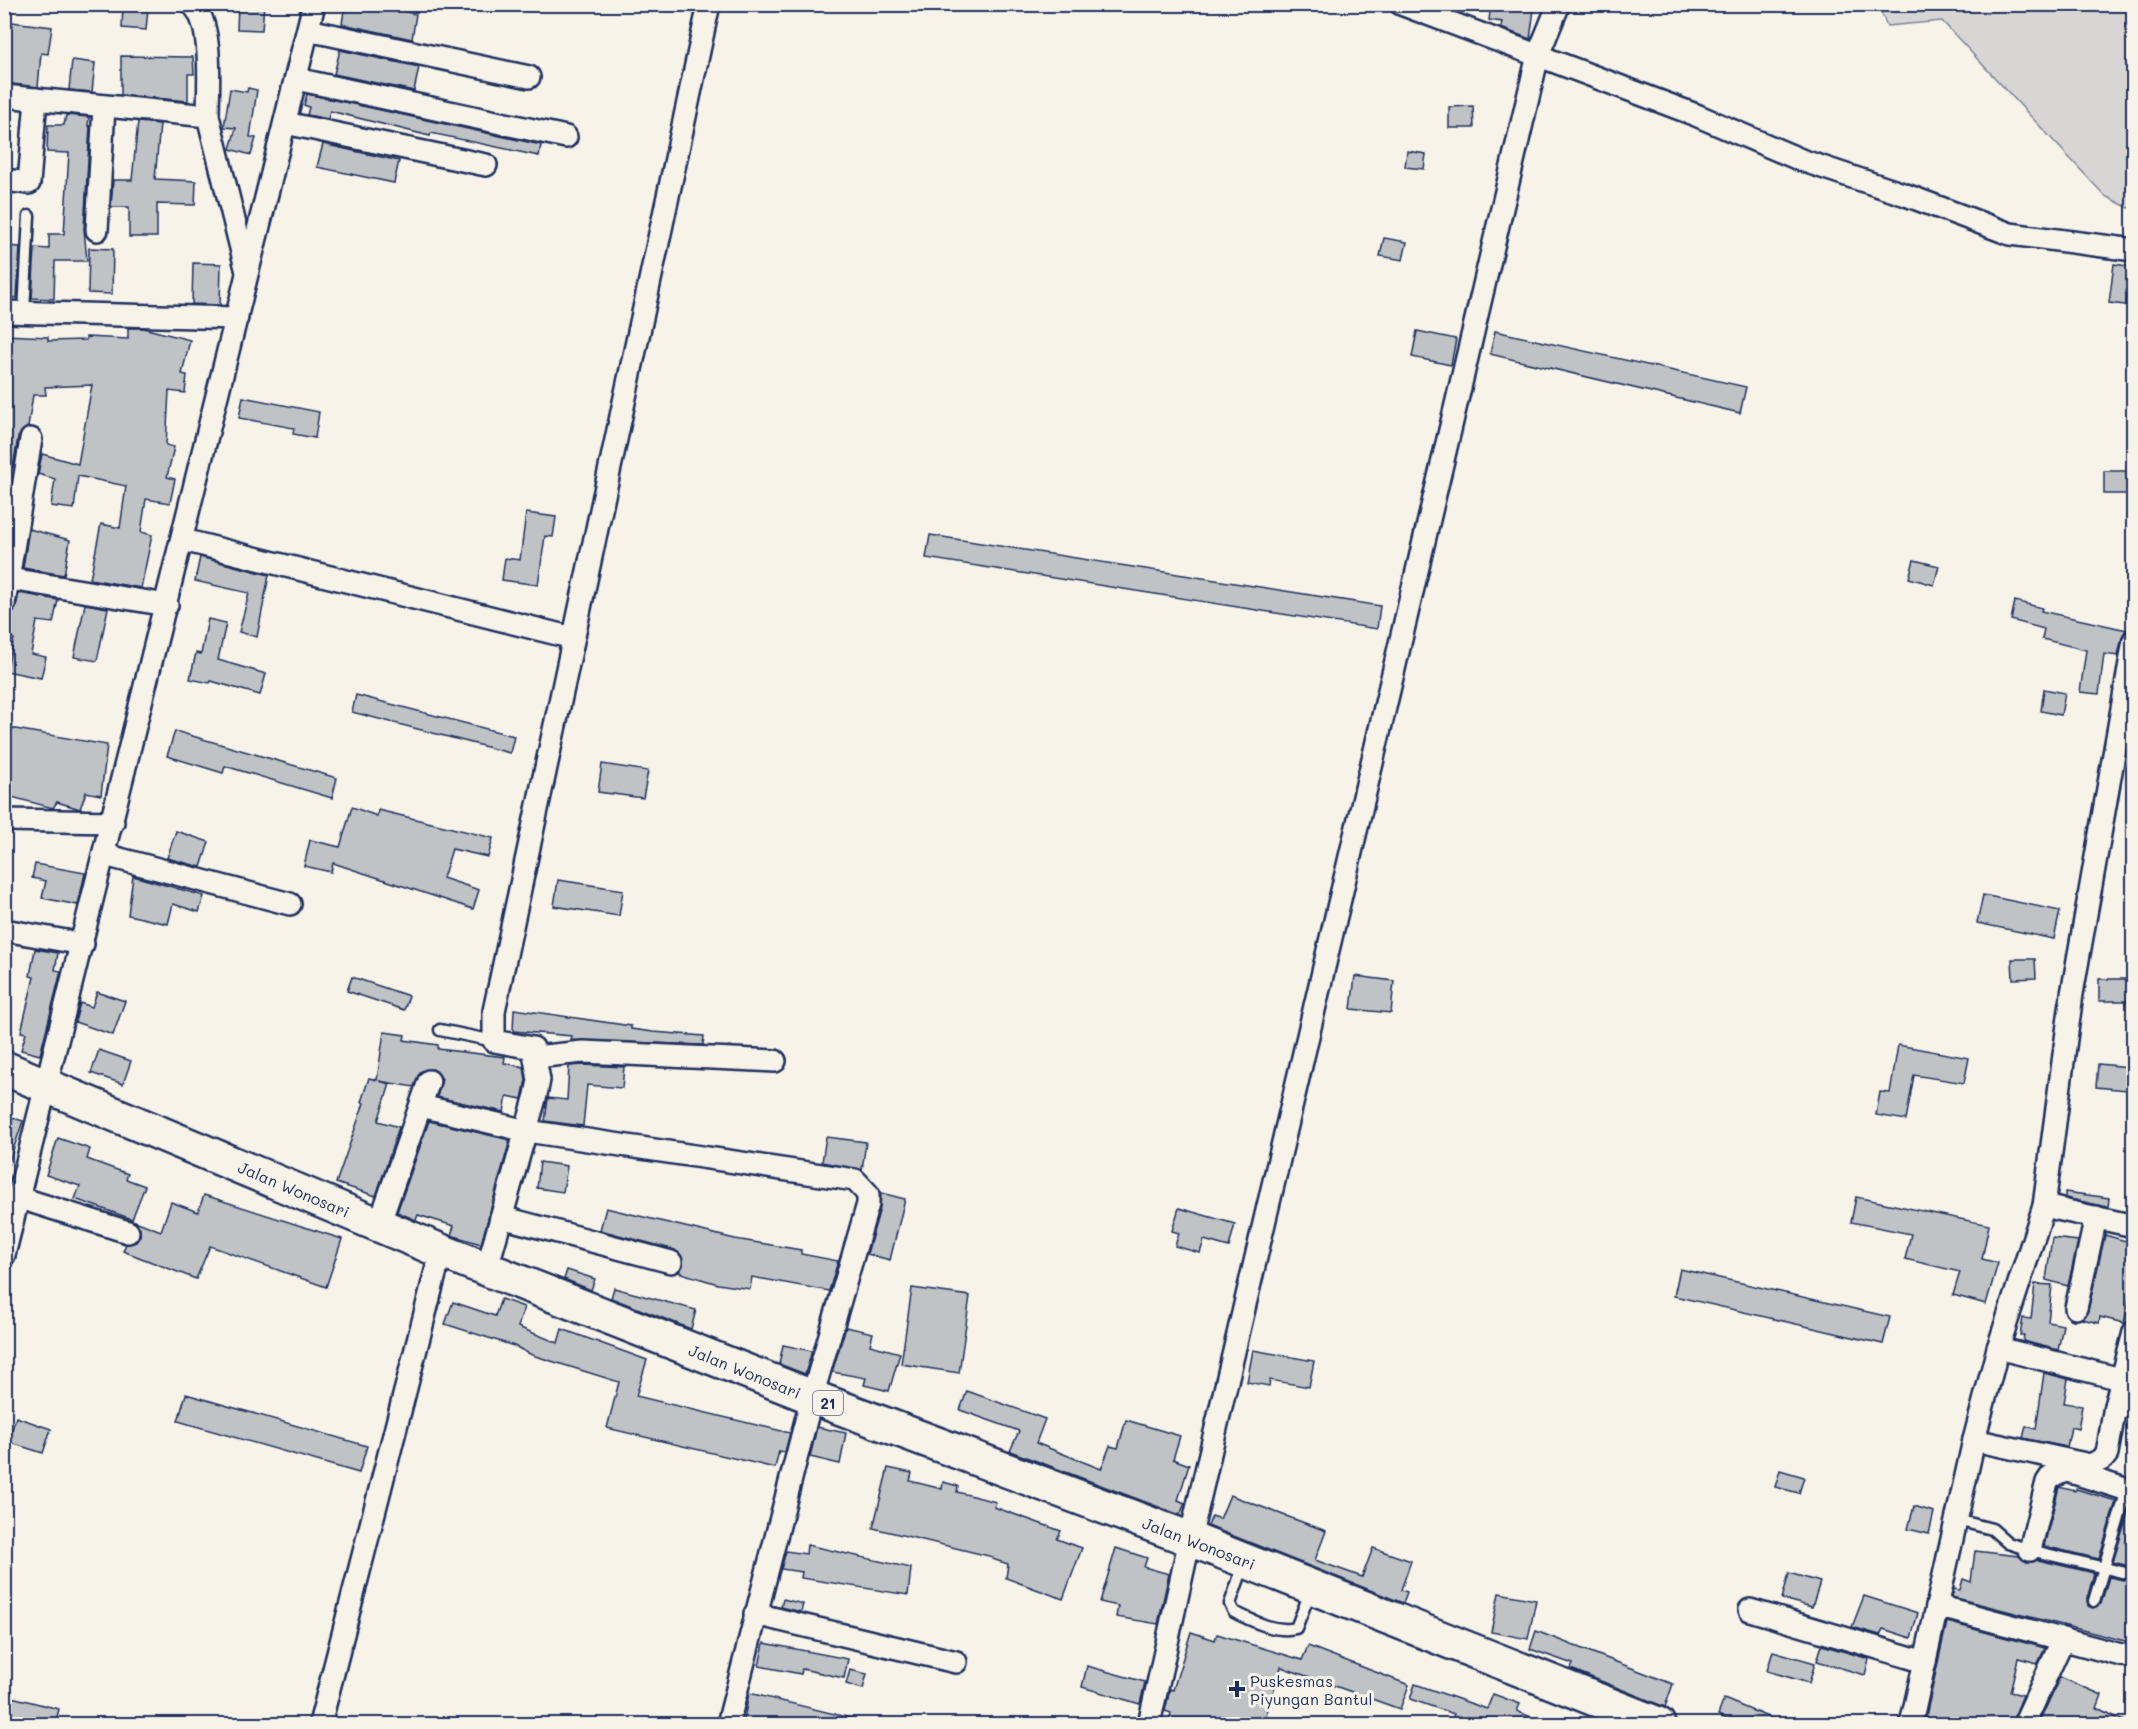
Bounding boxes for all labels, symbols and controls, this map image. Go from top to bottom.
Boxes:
street label: Jalan Wonosari [235,1156,353,1222]
street label: Jalan Wonosari [686,1339,804,1403]
road number: 21 [813,1391,843,1415]
street label: Jalan Wonosari [1140,1512,1258,1574]
place label: Puskesmas Piyungan Bantul [1250,1670,1372,1709]
marker: Puskesmas Piyungan Bantul [1228,1680,1246,1698]

